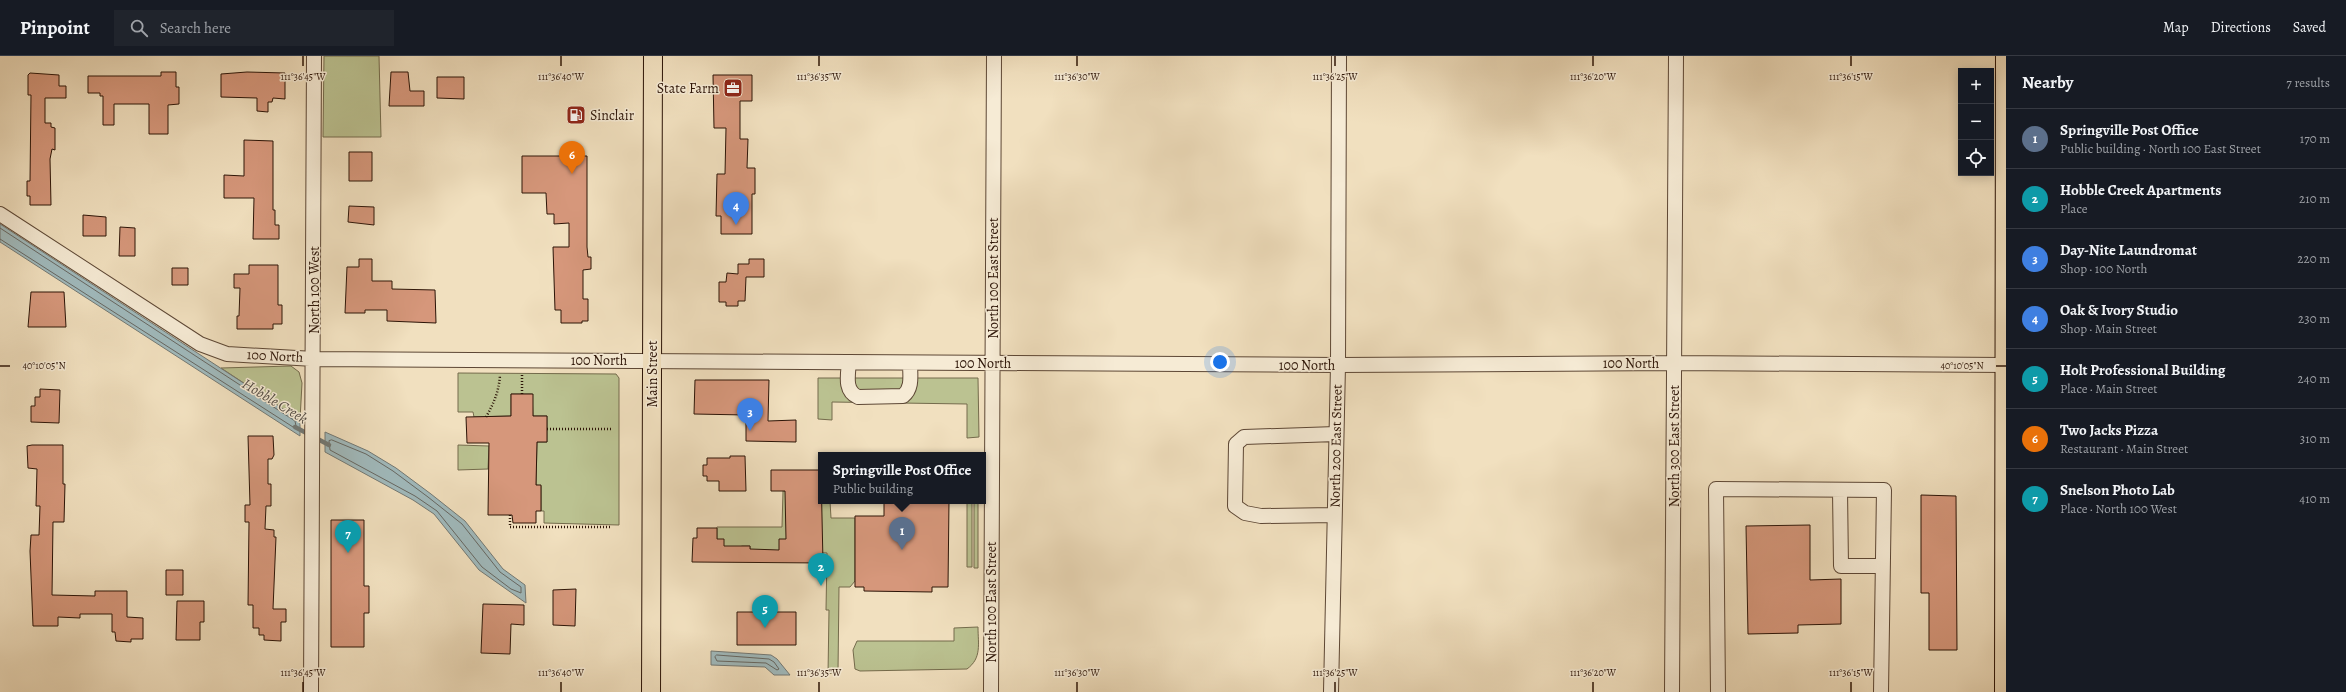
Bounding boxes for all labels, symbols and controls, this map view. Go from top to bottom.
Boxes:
search box [114,10,394,46]
text: Pinpoint [20,15,90,41]
icon: search [128,17,150,39]
text: Search here [160,18,231,38]
text: Map [2163,18,2189,37]
text: Directions [2211,18,2271,37]
text: Saved [2293,18,2326,37]
map controls [1958,68,1994,176]
button: + [1958,68,1994,104]
text: 111°36'45"W [281,70,326,83]
text: 111°36'40"W [538,70,585,83]
text: 111°36'35"W [797,70,842,83]
text: 111°36'30"W [1054,70,1100,83]
text: 111°36'25"W [1312,70,1358,83]
text: 111°36'20"W [1570,70,1617,83]
text: 111°36'15"W [1829,70,1874,83]
text: Nearby [2022,71,2073,94]
text: 7 results [2286,74,2330,91]
office icon: State Farm [722,77,744,99]
place label: State Farm [657,79,719,98]
fuel station icon: Sinclair [565,104,587,126]
button: − [1958,104,1994,140]
place label: Sinclair [590,106,635,125]
text: Springville Post Office [2060,120,2199,140]
text: 1 [2033,130,2037,147]
text: 170 m [2300,130,2330,147]
button: locate [1958,140,1994,176]
text: Public building · North 100 East Street [2060,140,2261,157]
pin: 6 [559,141,585,174]
text: Hobble Creek Apartments [2060,180,2221,200]
text: 2 [2032,190,2038,207]
text: 210 m [2299,190,2330,207]
pin: 4 [723,192,749,225]
text: Place [2060,200,2088,217]
street label: North 100 East Street [984,217,1003,339]
text: Day-Nite Laundromat [2060,240,2197,260]
street label: North 100 West [305,246,324,334]
text: 3 [2032,250,2038,267]
text: 220 m [2297,250,2330,267]
text: Shop · 100 North [2060,260,2147,277]
text: Oak & Ivory Studio [2060,300,2178,320]
text: 4 [2032,310,2038,327]
text: 230 m [2298,310,2330,327]
text: Shop · Main Street [2060,320,2157,337]
street label: Main Street [643,340,662,408]
street label: 100 North [246,345,304,367]
street label: 100 North [571,351,628,370]
your location [1210,352,1230,372]
street label: 100 North [955,354,1012,373]
street label: 100 North [1603,354,1660,373]
street label: 100 North [1279,356,1336,375]
text: 40°10'05"N [22,359,66,372]
text: 40°10'05"N [1940,359,1984,372]
text: Holt Professional Building [2060,360,2225,380]
text: 5 [2032,370,2038,387]
text: 240 m [2298,370,2330,387]
water label: Hobble Creek [239,374,312,429]
text: Place · Main Street [2060,380,2158,397]
street label: North 200 East Street [1325,384,1347,508]
street label: North 300 East Street [1665,384,1684,507]
pin: 3 [737,398,763,431]
text: Two Jacks Pizza [2060,420,2158,440]
text: 6 [2032,430,2038,447]
text: 310 m [2300,430,2330,447]
text: Restaurant · Main Street [2060,440,2188,457]
popup [818,452,986,504]
text: Springville Post Office [833,460,971,480]
text: Public building [833,480,913,497]
text: Snelson Photo Lab [2060,480,2175,500]
text: 7 [2032,490,2038,507]
text: 410 m [2299,490,2330,507]
text: Place · North 100 West [2060,500,2177,517]
pin: 1 [889,517,915,550]
pin: 7 [335,520,361,553]
street label: North 100 East Street [982,541,1001,663]
pin: 2 [808,553,834,586]
pin: 5 [752,595,778,628]
text: 111°36'45"W [281,666,326,679]
text: 111°36'40"W [538,666,585,679]
text: 111°36'35"W [797,666,842,679]
text: 111°36'30"W [1054,666,1100,679]
text: 111°36'25"W [1312,666,1358,679]
text: 111°36'20"W [1570,666,1617,679]
text: 111°36'15"W [1829,666,1874,679]

